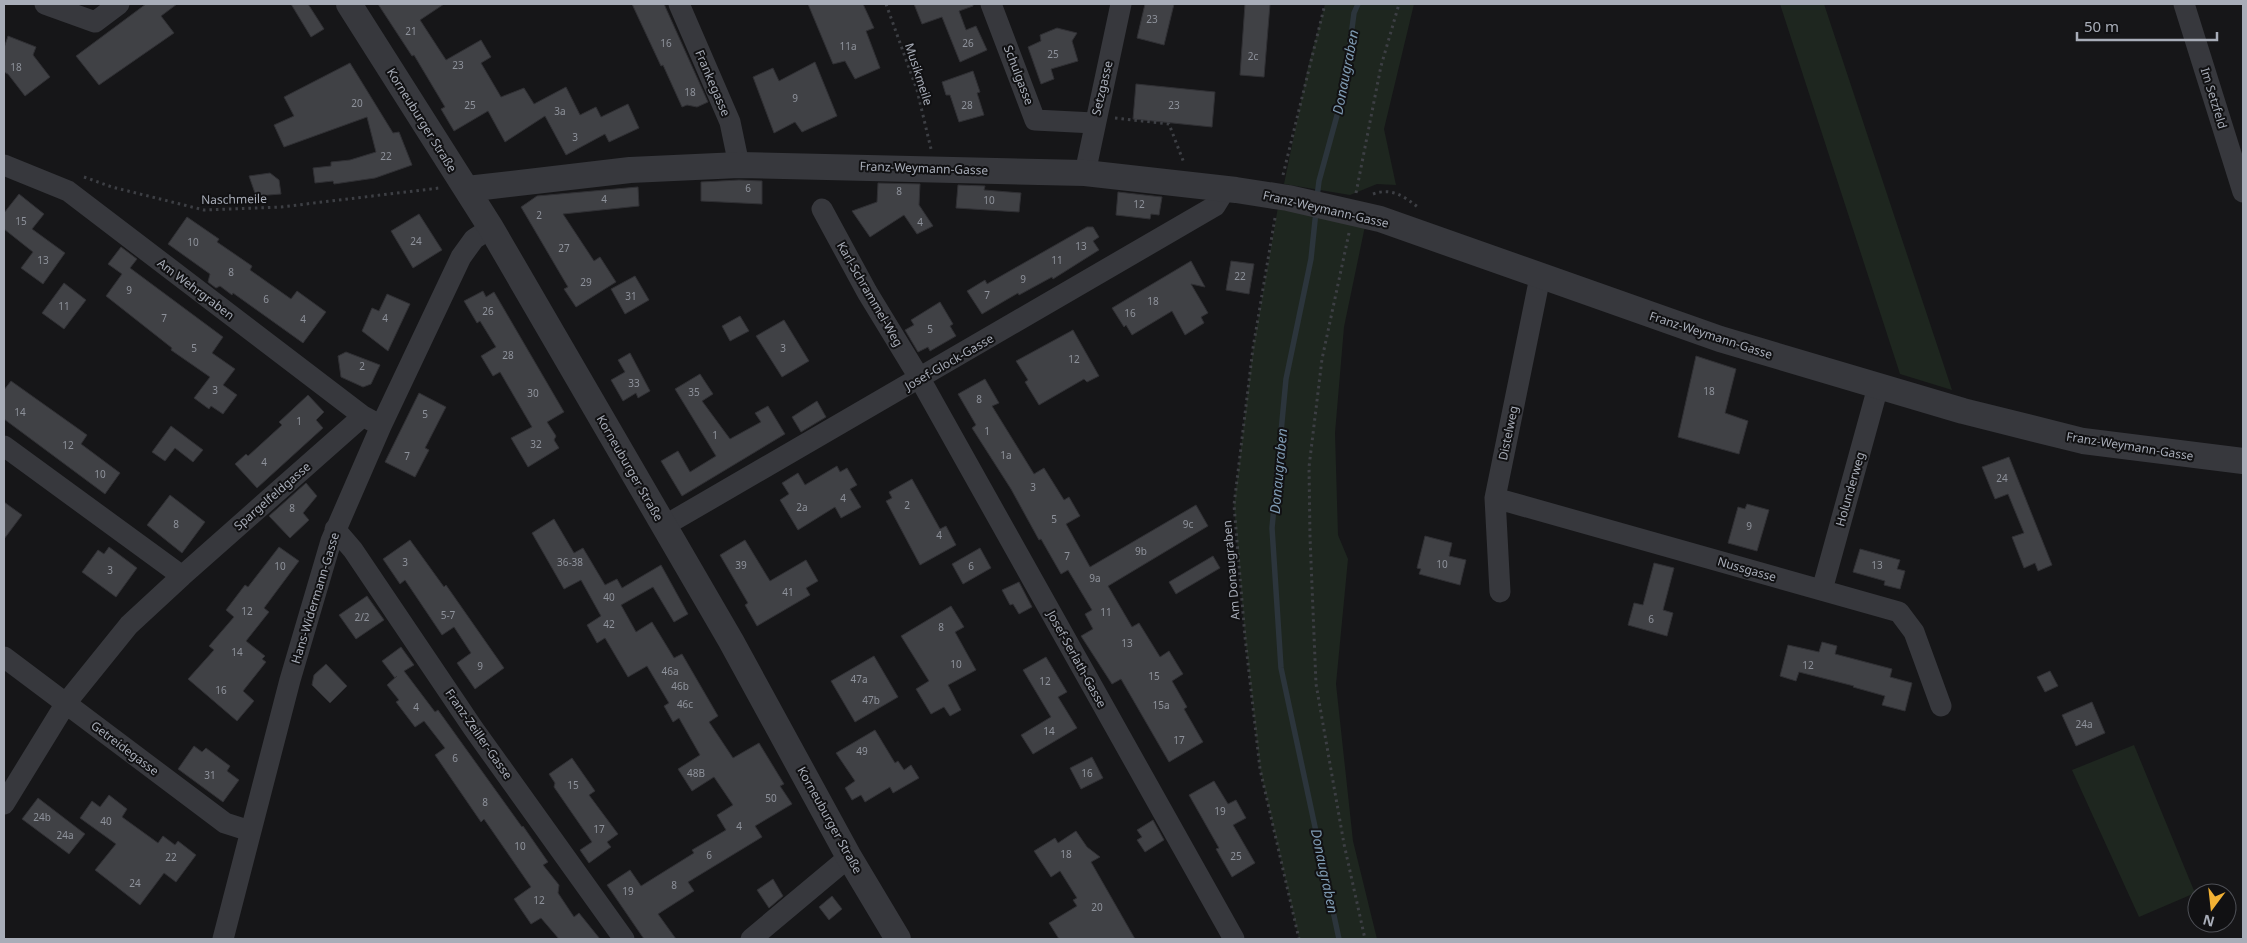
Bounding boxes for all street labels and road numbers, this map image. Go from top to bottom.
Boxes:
street label: Musikmeile [901,41,937,108]
street label: Schulgasse [1000,43,1038,108]
street label: Frankegasse [691,47,735,119]
street label: Setzgasse [1087,59,1117,117]
street label: Korneuburger Straße [383,65,461,176]
street label: Im Setzfeld [2197,65,2231,131]
street label: Franz-Weymann-Gasse [859,157,989,179]
street label: Franz-Weymann-Gasse [1261,186,1391,232]
street label: Naschmeile [201,190,267,208]
street label: Karl-Schrammel-Weg [833,238,907,350]
street label: Am Wehrgraben [154,254,238,324]
street label: Franz-Weymann-Gasse [1647,307,1775,363]
street label: Josef-Glock-Gasse [901,330,997,395]
street label: Distelweg [1494,404,1522,462]
street label: Korneuburger Straße [593,412,667,524]
street label: Franz-Weymann-Gasse [2065,428,2195,464]
street label: Holunderweg [1831,450,1869,528]
street label: Spargelfeldgasse [230,458,314,534]
street label: Am Donaugraben [1218,519,1244,621]
street label: Hans-Widermann-Gasse [287,530,343,666]
street label: Nussgasse [1716,553,1779,586]
street label: Josef-Serlath-Gasse [1043,607,1111,711]
street label: Franz-Zeiller-Gasse [441,685,517,783]
street label: Getreidegasse [88,717,163,779]
street label: Korneuburger Straße [794,763,867,877]

